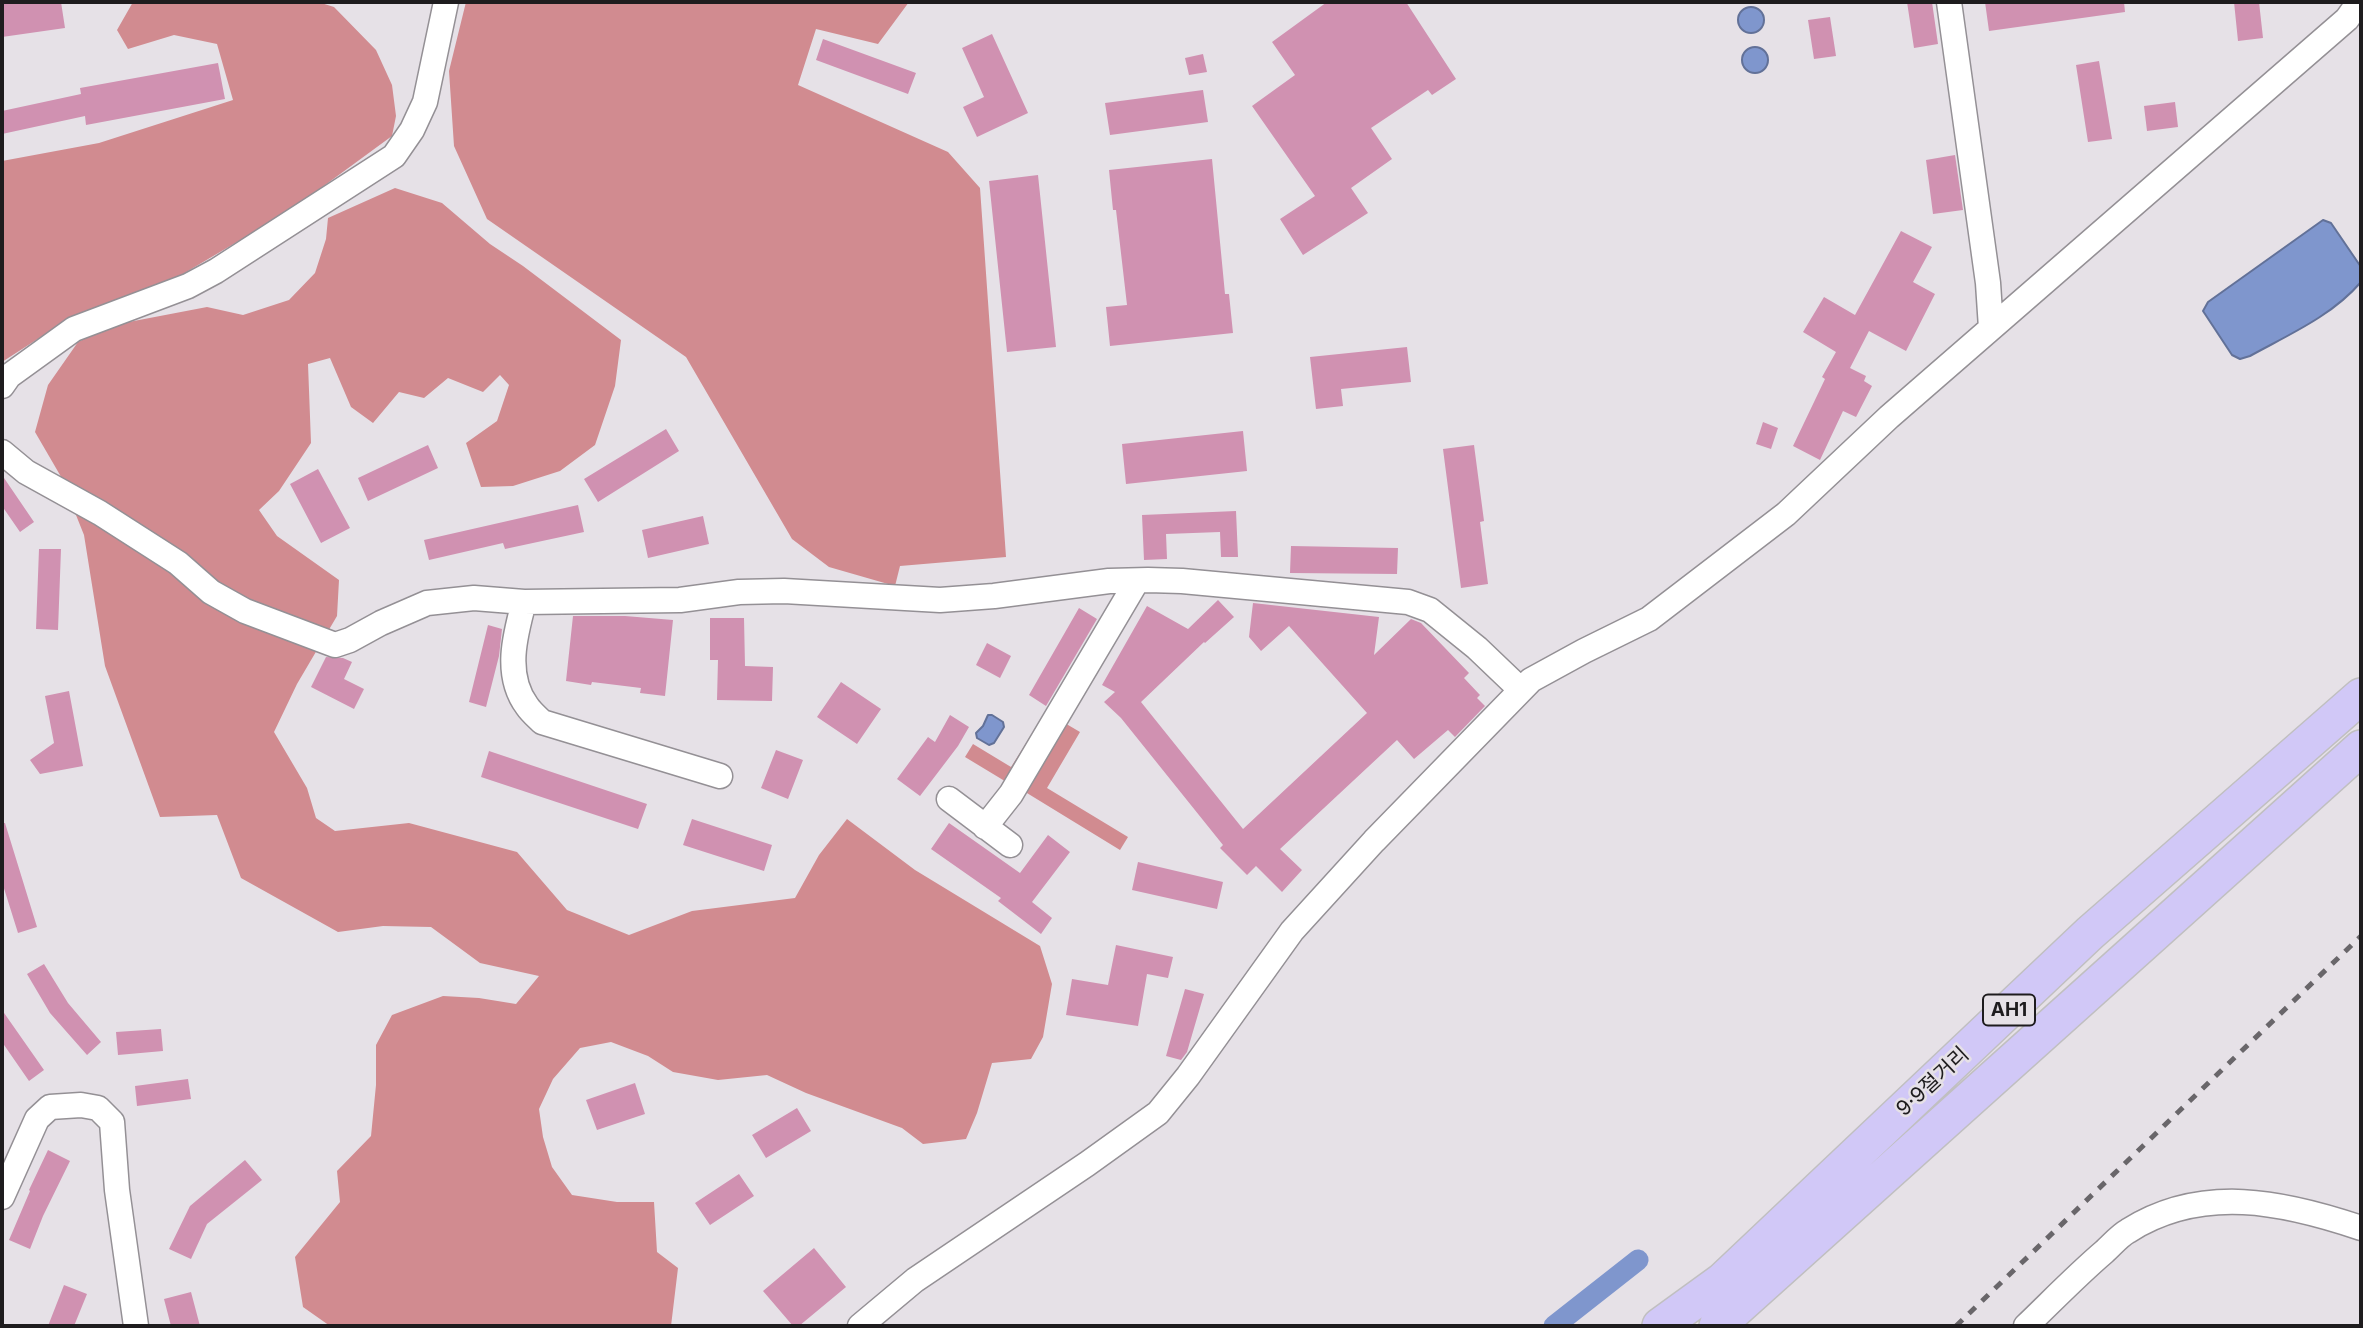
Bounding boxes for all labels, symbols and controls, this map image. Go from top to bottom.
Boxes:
road number: AH1 [1983,994,2035,1026]
street label: 9·9절거리 [1891,1042,1975,1122]

